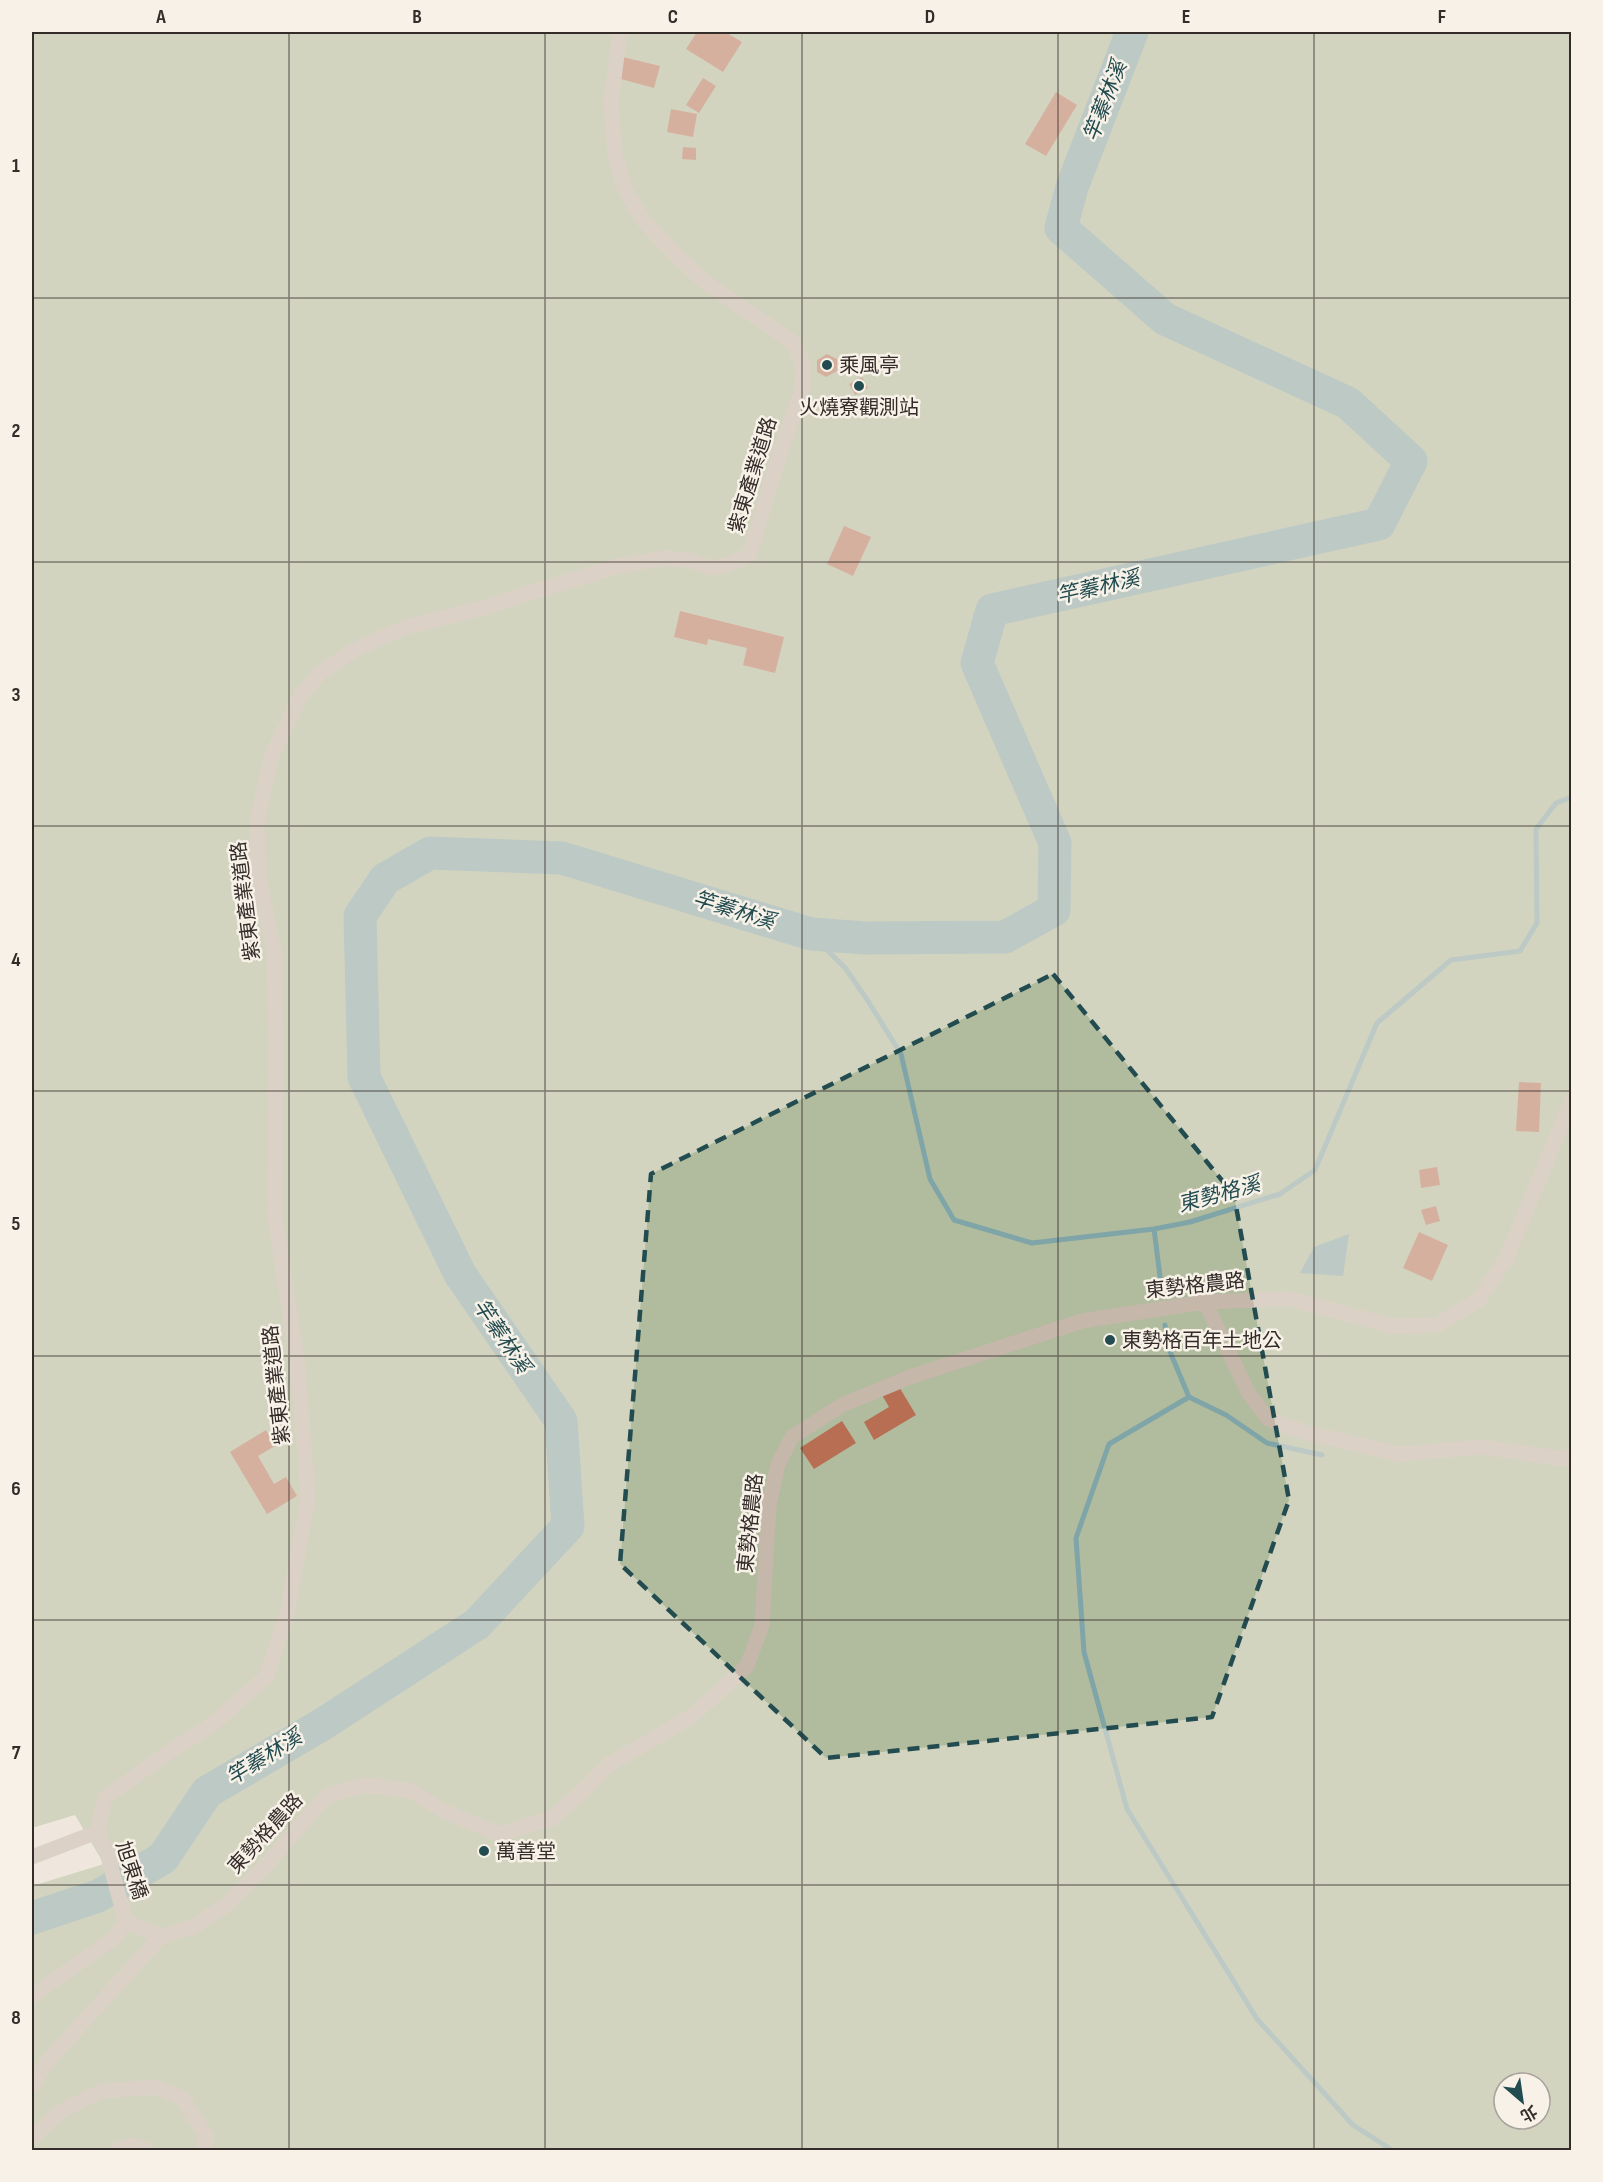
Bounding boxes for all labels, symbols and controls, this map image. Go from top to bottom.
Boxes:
text: A [155,5,166,29]
text: B [412,5,422,29]
text: C [668,5,678,29]
text: D [925,5,935,29]
text: E [1182,5,1190,29]
text: F [1438,5,1446,29]
water label: 竿蓁林溪 [1079,55,1133,145]
text: 1 [12,154,20,178]
place label: 乘風亭 [839,354,899,378]
marker: 乘風亭 [820,358,834,372]
marker: 火燒寮觀測站 [852,379,866,393]
place label: 火燒寮觀測站 [799,396,919,420]
street label: 紫東產業道路 [724,414,782,536]
text: 2 [12,419,20,443]
water label: 竿蓁林溪 [1054,565,1145,609]
text: 3 [12,683,21,707]
street label: 紫東產業道路 [227,840,265,962]
water label: 竿蓁林溪 [690,886,781,936]
text: 4 [11,948,21,972]
water label: 東勢格溪 [1175,1171,1266,1217]
text: 5 [12,1212,21,1236]
street label: 東勢格農路 [1144,1269,1246,1303]
water label: 竿蓁林溪 [468,1294,537,1381]
street label: 紫東產業道路 [259,1324,295,1446]
place label: 東勢格百年土地公 [1122,1329,1282,1353]
marker: 東勢格百年土地公 [1103,1333,1117,1347]
street label: 東勢格農路 [734,1472,768,1574]
text: 6 [11,1477,21,1501]
water label: 竿蓁林溪 [222,1723,309,1790]
text: 7 [12,1741,21,1765]
street label: 東勢格農路 [223,1788,308,1879]
street label: 旭東橋 [110,1838,152,1903]
place label: 萬善堂 [496,1840,556,1864]
marker: 萬善堂 [477,1844,491,1858]
text: 8 [11,2006,21,2030]
north arrow [1492,2071,1552,2131]
text: 北 [1517,2101,1540,2125]

